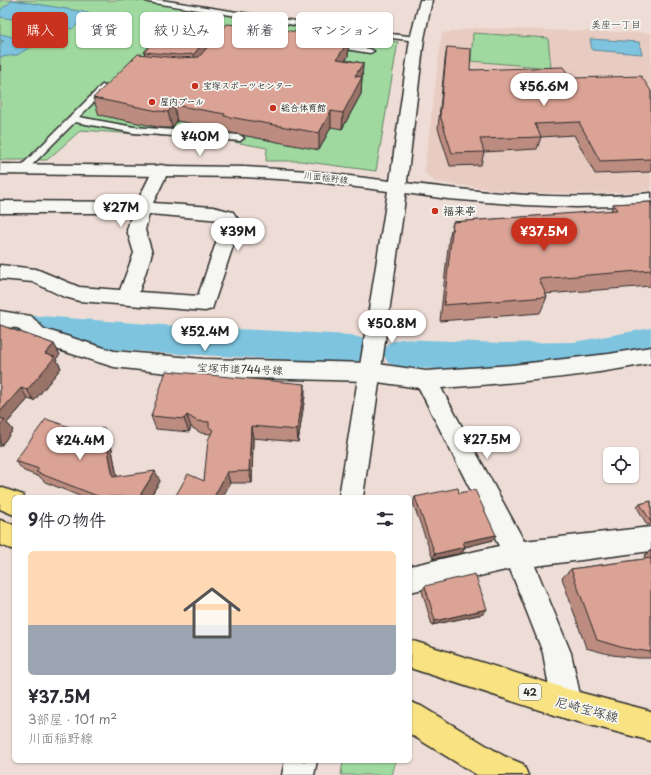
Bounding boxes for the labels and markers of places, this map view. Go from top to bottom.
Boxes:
pin: ¥56.6M [511,73,577,107]
place label: 宝塚スポーツセンター [203,78,293,92]
marker: 宝塚スポーツセンター [190,81,200,91]
place label: 屋内プール [160,94,204,108]
marker: 屋内プール [147,97,157,107]
place label: 総合体育館 [281,100,326,114]
marker: 総合体育館 [268,103,278,113]
pin: ¥40M [176,123,224,157]
pin: ¥27M [97,194,145,228]
place label: 福来亭 [443,202,476,219]
marker: 福来亭 [430,206,440,216]
pin: ¥39M [214,218,262,252]
pin: ¥37.5M [511,218,577,252]
pin: ¥50.8M [359,310,425,344]
pin: ¥52.4M [172,318,238,352]
pin: ¥27.5M [454,426,520,460]
pin: ¥24.4M [47,427,113,461]

